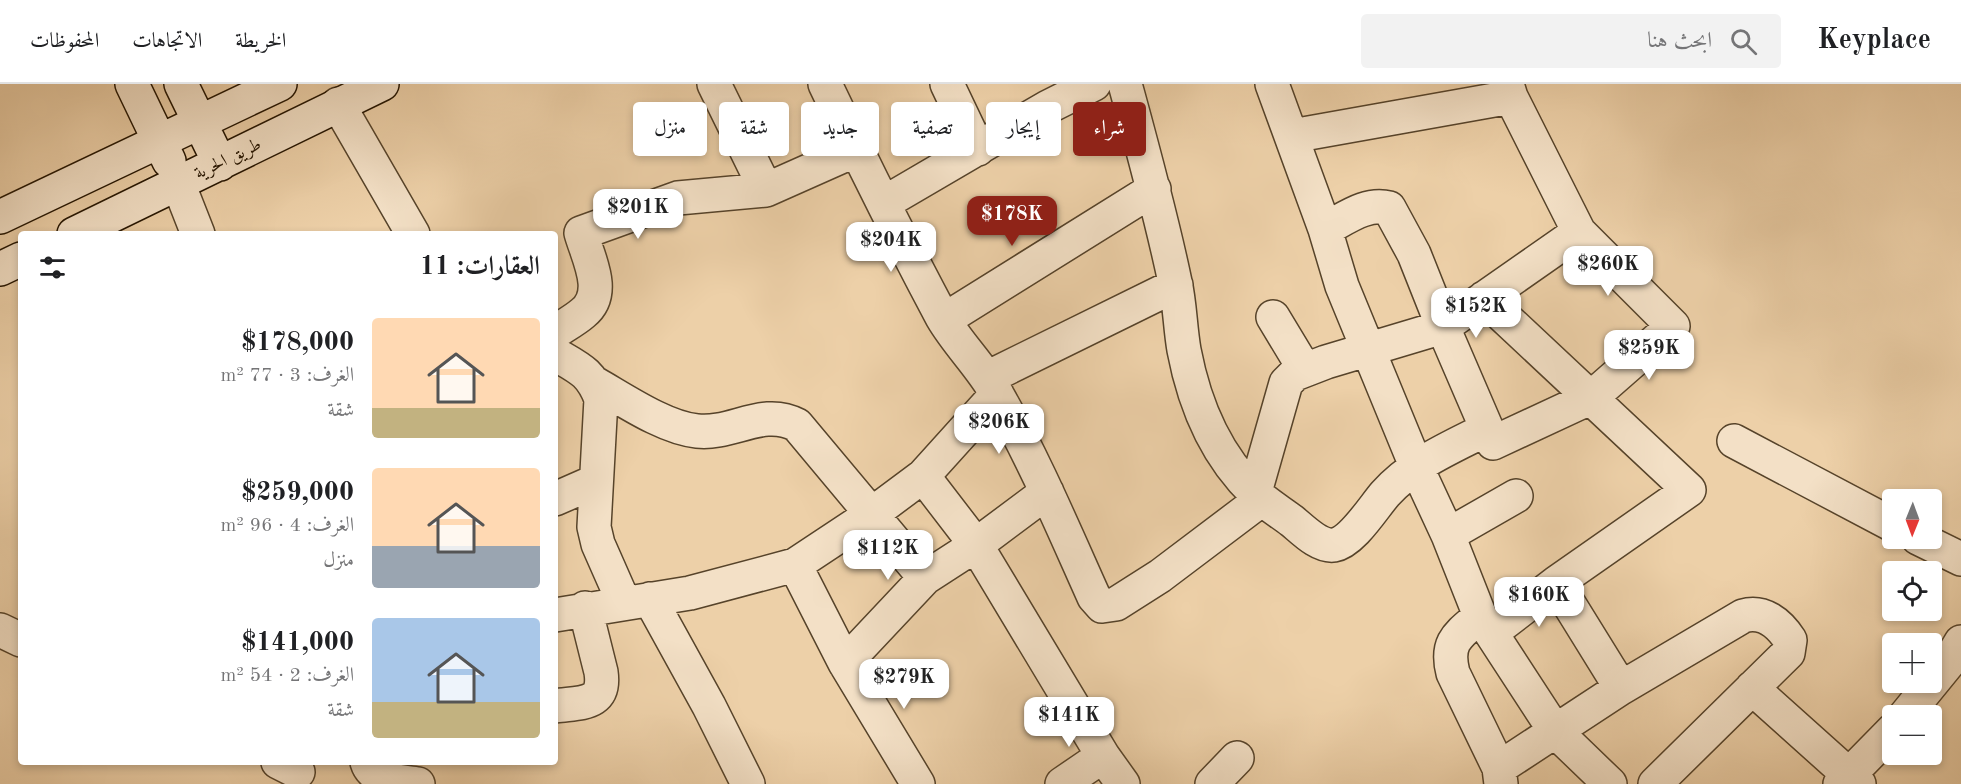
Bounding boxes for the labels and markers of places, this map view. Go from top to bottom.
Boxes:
pin: $201K [596,189,680,240]
pin: $178K [970,196,1054,247]
pin: $204K [849,222,933,273]
pin: $260K [1566,246,1650,297]
pin: $152K [1434,288,1518,339]
pin: $259K [1607,330,1691,381]
pin: $206K [957,404,1041,455]
pin: $112K [846,530,930,581]
pin: $160K [1497,577,1581,628]
pin: $279K [862,659,946,710]
pin: $141K [1027,697,1111,748]

